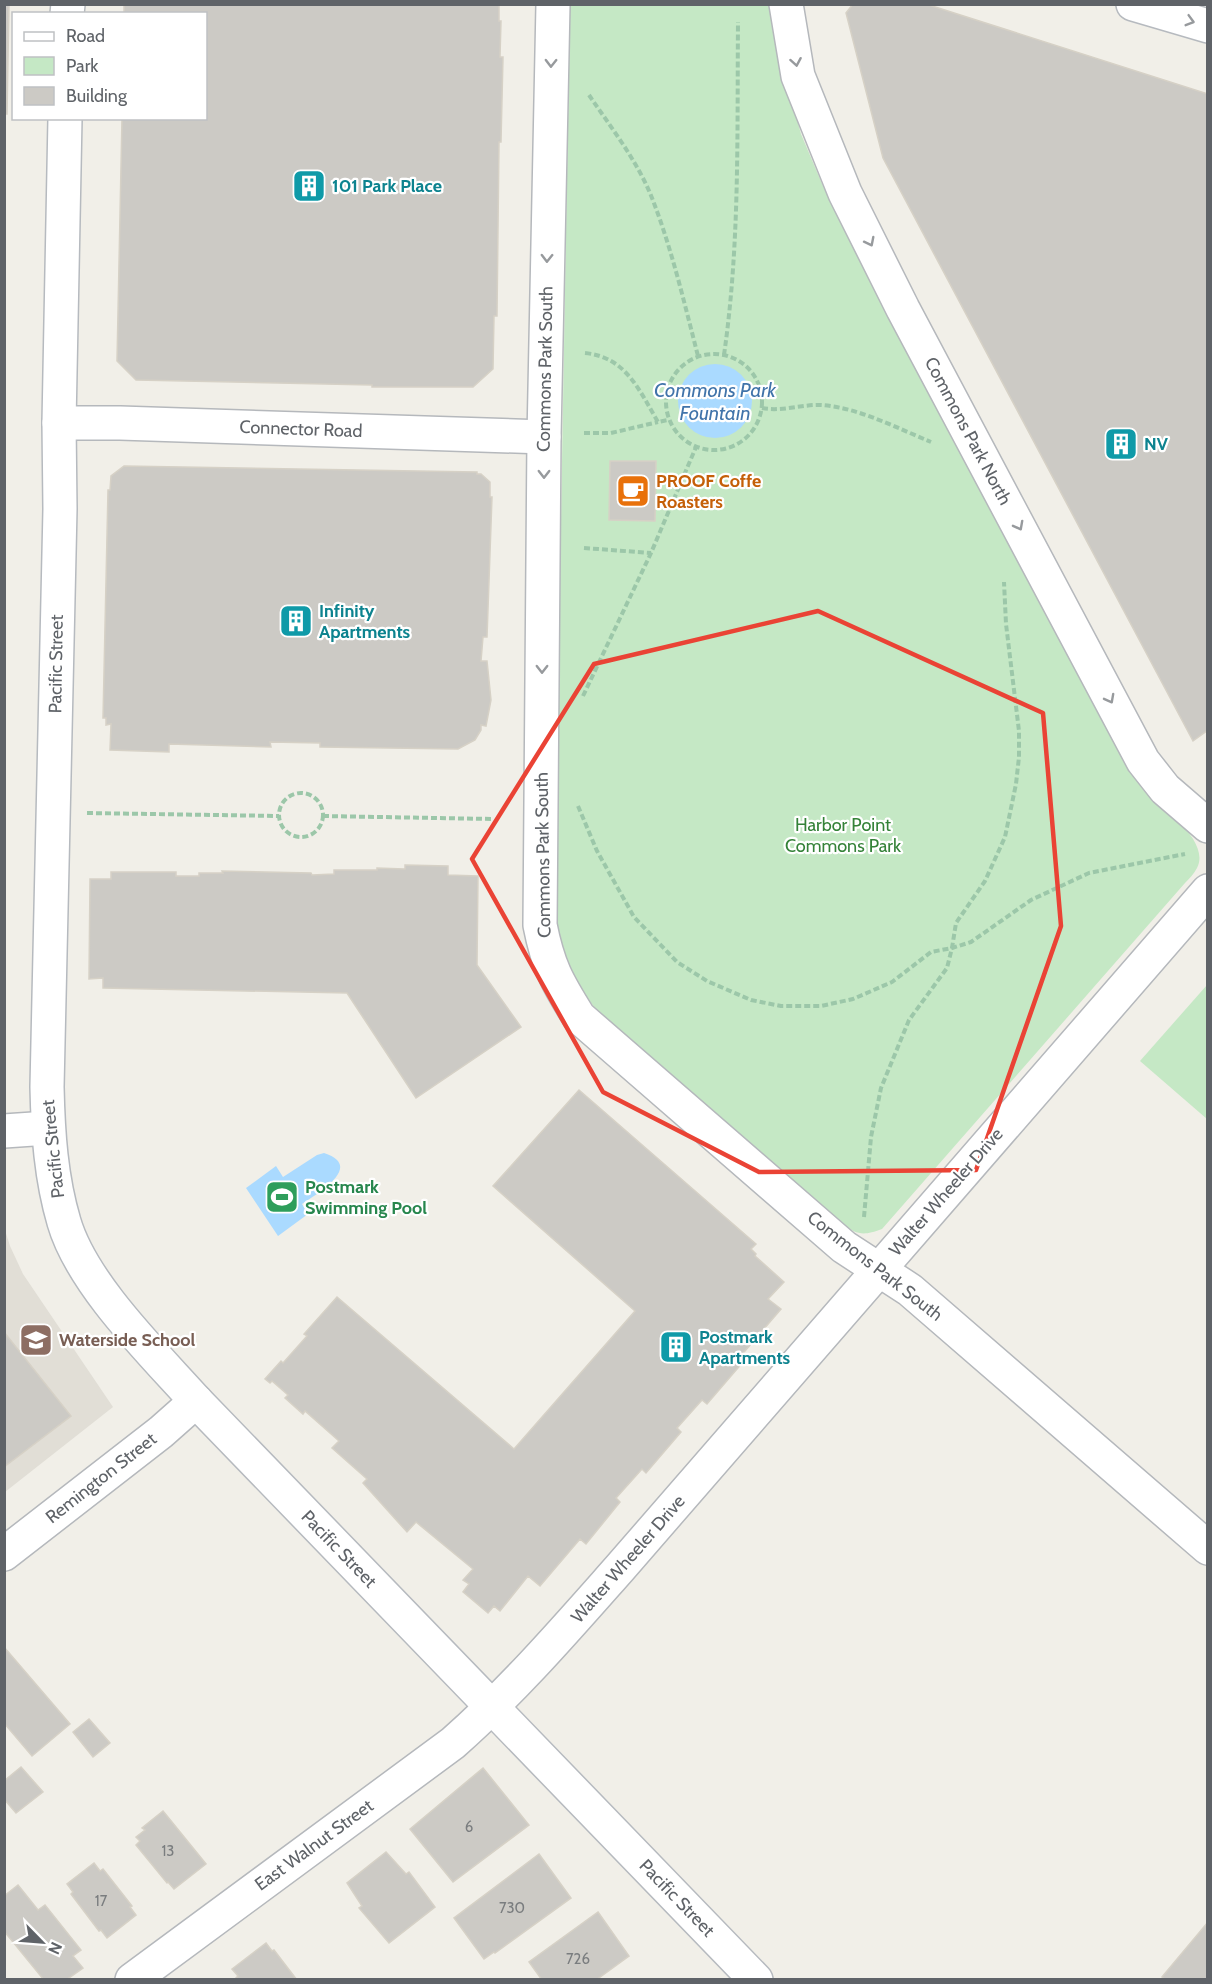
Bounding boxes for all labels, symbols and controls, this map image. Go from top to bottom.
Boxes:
legend [12,12,207,120]
one-way arrow [1184,14,1195,26]
text: Road [66,25,105,47]
text: Park [66,55,99,77]
one-way arrow [789,57,802,67]
one-way arrow [545,58,558,67]
text: Building [66,85,128,107]
building icon: 101 Park Place [291,168,327,204]
place label: 101 Park Place [332,175,442,197]
one-way arrow [862,236,874,247]
one-way arrow [541,253,554,262]
street label: Commons Park South [533,286,557,452]
street label: Commons Park North [920,353,1016,509]
water label: Commons Park Fountain [654,378,777,425]
street label: Connector Road [239,416,363,442]
building icon: NV [1103,426,1139,462]
place label: NV [1144,433,1169,455]
one-way arrow [537,469,550,478]
place label: PROOF Coffe Roasters [656,470,761,513]
cafe icon: PROOF Coffe Roasters [615,473,651,509]
one-way arrow [1012,520,1023,531]
place label: Infinity Apartments [319,600,411,643]
building icon: Infinity Apartments [278,603,314,639]
street label: Pacific Street [44,614,68,714]
one-way arrow [536,664,548,673]
one-way arrow [1103,692,1114,703]
street label: Commons Park South [531,772,555,938]
park label: Harbor Point Commons Park [785,814,902,857]
street label: Pacific Street [37,1099,69,1199]
street label: Walter Wheeler Drive [884,1123,1008,1261]
place label: Postmark Swimming Pool [305,1176,427,1219]
sports icon: Postmark Swimming Pool [264,1179,300,1215]
street label: Commons Park South [803,1206,947,1326]
school or university icon: Waterside School [18,1322,54,1358]
place label: Postmark Apartments [699,1326,791,1369]
place label: Waterside School [59,1329,196,1351]
building icon: Postmark Apartments [658,1329,694,1365]
street label: Remington Street [41,1428,161,1528]
street label: Walter Wheeler Drive [566,1490,690,1628]
street label: Pacific Street [297,1506,381,1592]
street label: East Walnut Street [250,1795,378,1895]
house number: 6 [465,1818,473,1836]
house number: 13 [161,1842,175,1860]
street label: Pacific Street [635,1855,719,1941]
house number: 17 [95,1892,108,1910]
house number: 730 [499,1899,525,1917]
north arrow [12,1912,72,1972]
text: N [44,1939,66,1957]
house number: 726 [566,1950,590,1968]

